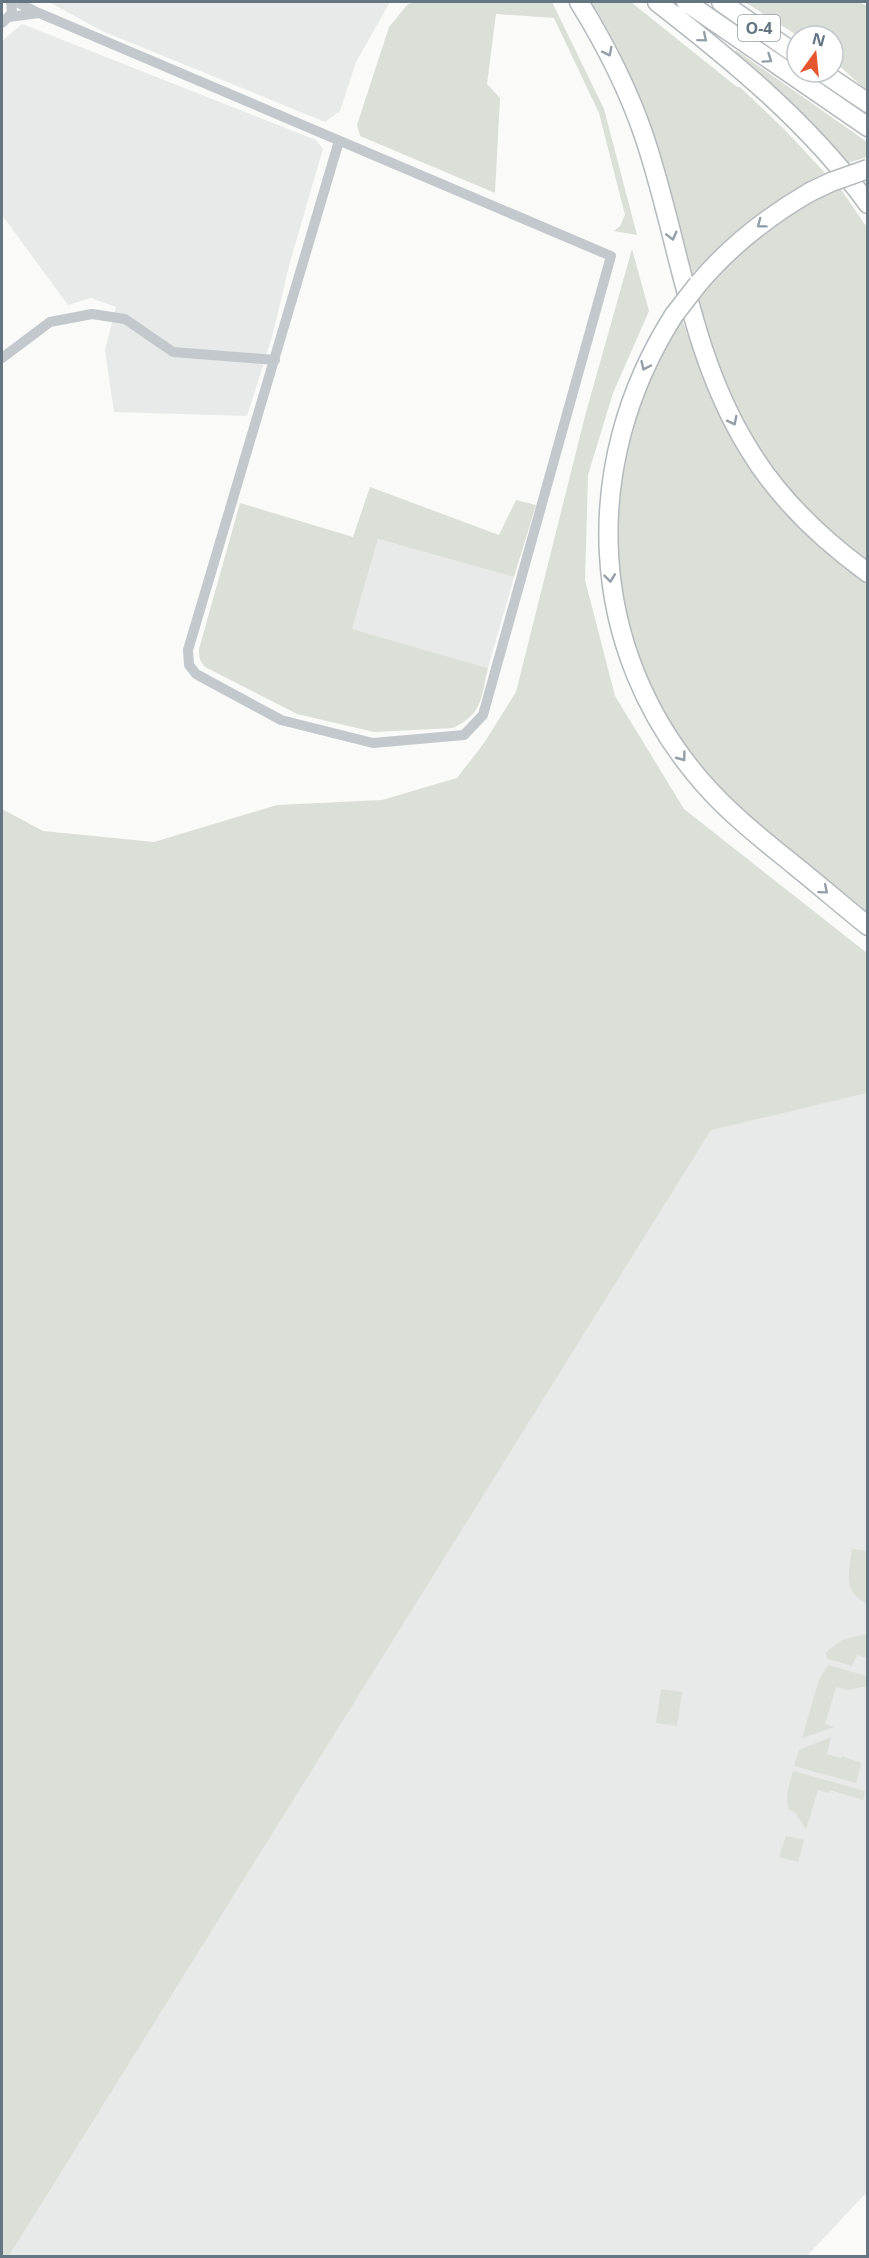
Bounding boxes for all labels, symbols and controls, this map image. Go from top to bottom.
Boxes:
road number: O-4 [738,15,780,41]
north arrow [785,24,845,84]
text: N [810,27,828,52]
one-way arrow [696,31,707,42]
one-way arrow [601,46,612,57]
one-way arrow [762,52,773,63]
one-way arrow [756,217,767,228]
one-way arrow [664,231,677,241]
one-way arrow [640,360,652,371]
one-way arrow [726,414,737,425]
one-way arrow [604,574,616,583]
one-way arrow [675,750,686,761]
one-way arrow [817,883,828,894]

